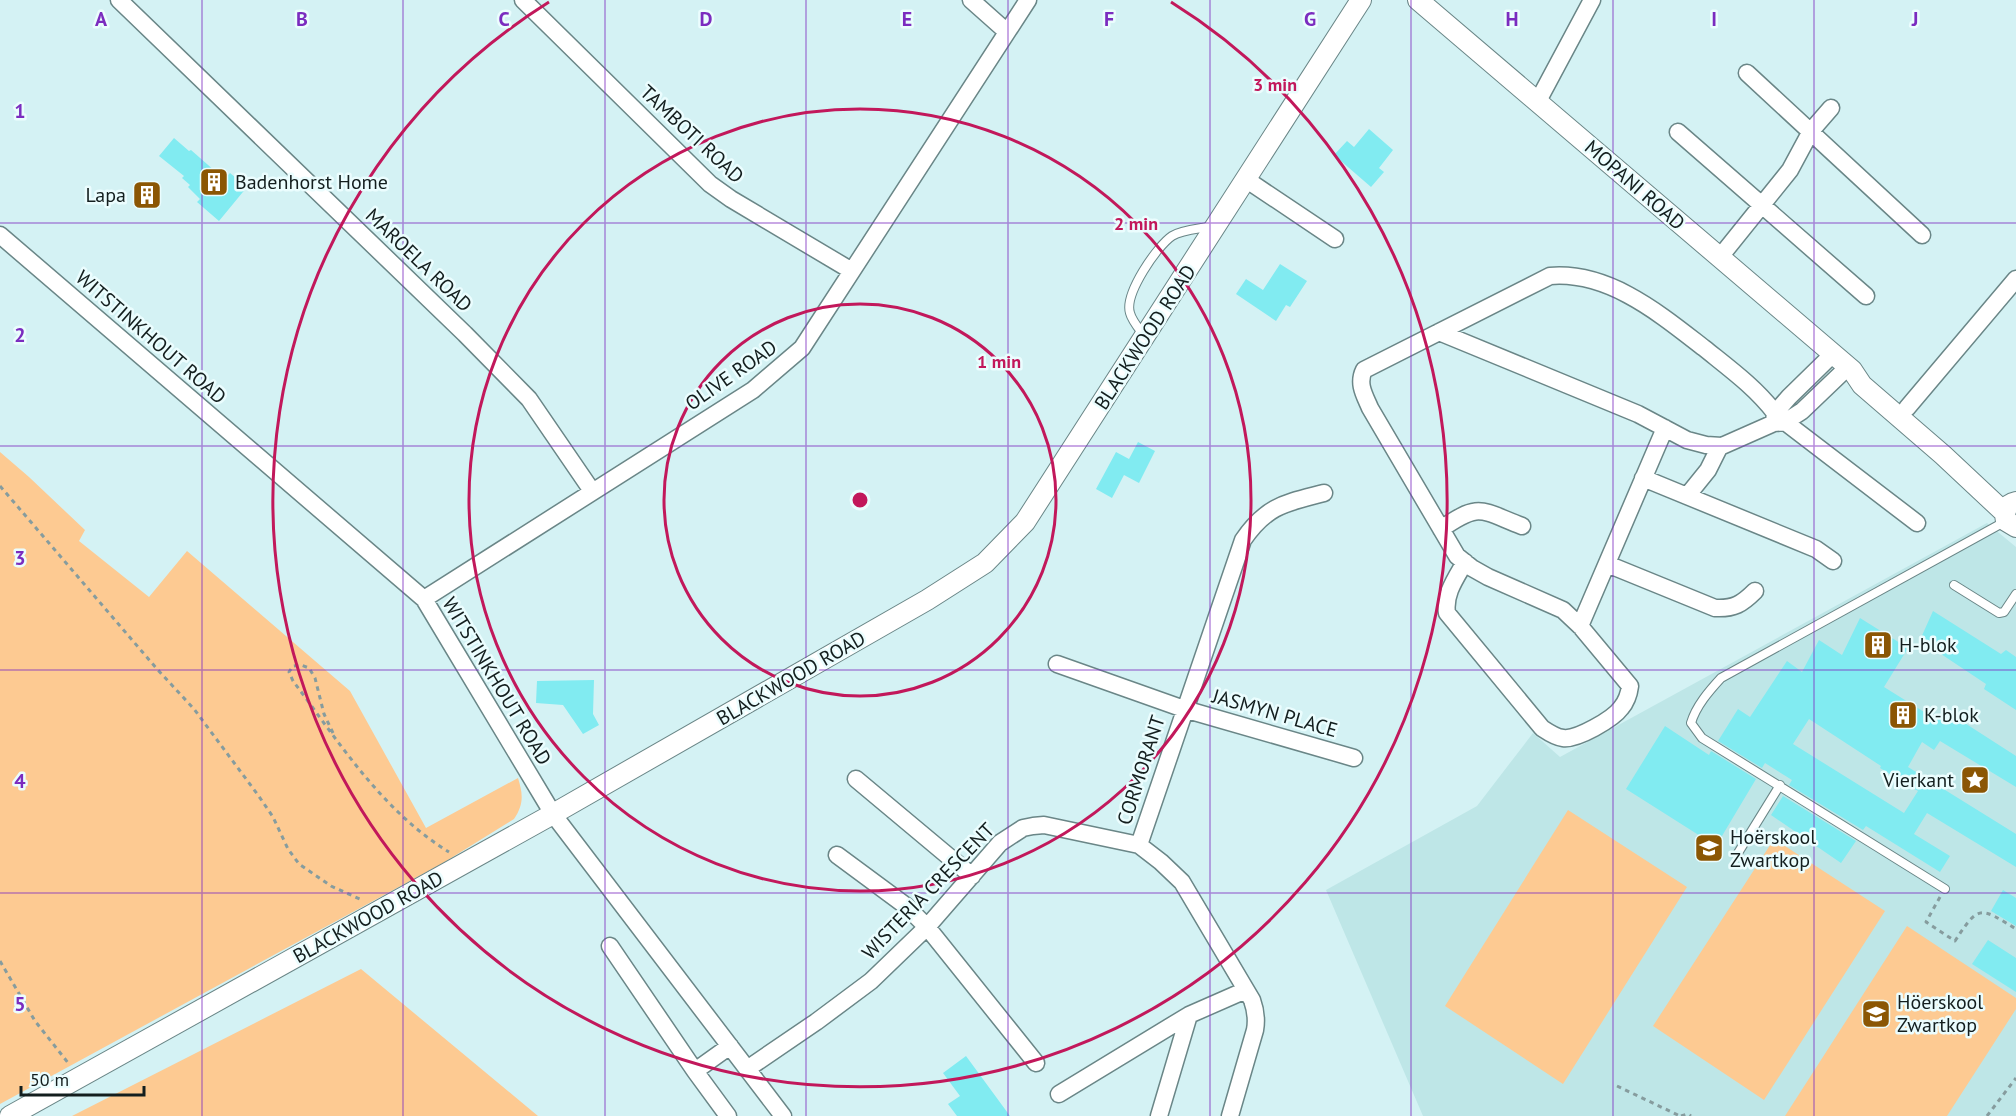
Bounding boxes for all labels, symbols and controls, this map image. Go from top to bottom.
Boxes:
text: A [95,6,108,32]
text: B [296,6,308,32]
text: C [498,6,510,32]
text: D [700,6,713,32]
text: E [902,6,912,32]
text: F [1104,6,1114,32]
text: G [1304,6,1316,32]
text: H [1505,6,1519,32]
text: I [1711,6,1717,32]
text: J [1911,6,1918,32]
text: 3 min [1253,73,1297,96]
street label: TAMBOTI ROAD [635,79,749,189]
text: 1 [14,98,26,124]
street label: MOPANI ROAD [1579,134,1691,236]
building icon: Badenhorst Home [198,166,230,198]
place label: Badenhorst Home [235,169,388,195]
building icon: Lapa [131,179,163,211]
place label: Lapa [85,182,126,208]
street label: MAROELA ROAD [360,203,478,317]
text: 2 min [1114,212,1158,235]
street label: BLACKWOOD ROAD [1088,260,1202,414]
street label: WITSTINKHOUT ROAD [70,264,232,410]
text: 2 [14,322,26,348]
street label: OLIVE ROAD [680,334,782,416]
text: 1 min [977,350,1021,373]
centre of rings [850,490,870,510]
text: 3 [14,545,26,571]
street label: WITSTINKHOUT ROAD [437,592,557,770]
street label: BLACKWOOD ROAD [712,625,870,731]
building icon: H-blok [1862,629,1894,661]
place label: H-blok [1899,632,1957,658]
street label: JASMYN PLACE [1208,682,1341,743]
building icon: K-blok [1887,699,1919,731]
place label: K-blok [1924,702,1979,728]
street label: CORMORANT [1111,712,1171,828]
place icon: Vierkant [1959,764,1991,796]
place label: Vierkant [1882,767,1954,793]
text: 4 [14,768,26,794]
street label: WISTERIA CRESCENT [856,817,1000,965]
place label: Hoërskool Zwartkop [1730,824,1816,873]
school or university icon: Hoërskool Zwartkop [1693,832,1725,864]
street label: BLACKWOOD ROAD [288,865,448,969]
place label: Höerskool Zwartkop [1897,989,1983,1038]
text: 5 [14,991,26,1017]
school or university icon: Höerskool Zwartkop [1860,998,1892,1030]
scale bar [21,1059,144,1097]
text: 50 m [30,1068,69,1091]

